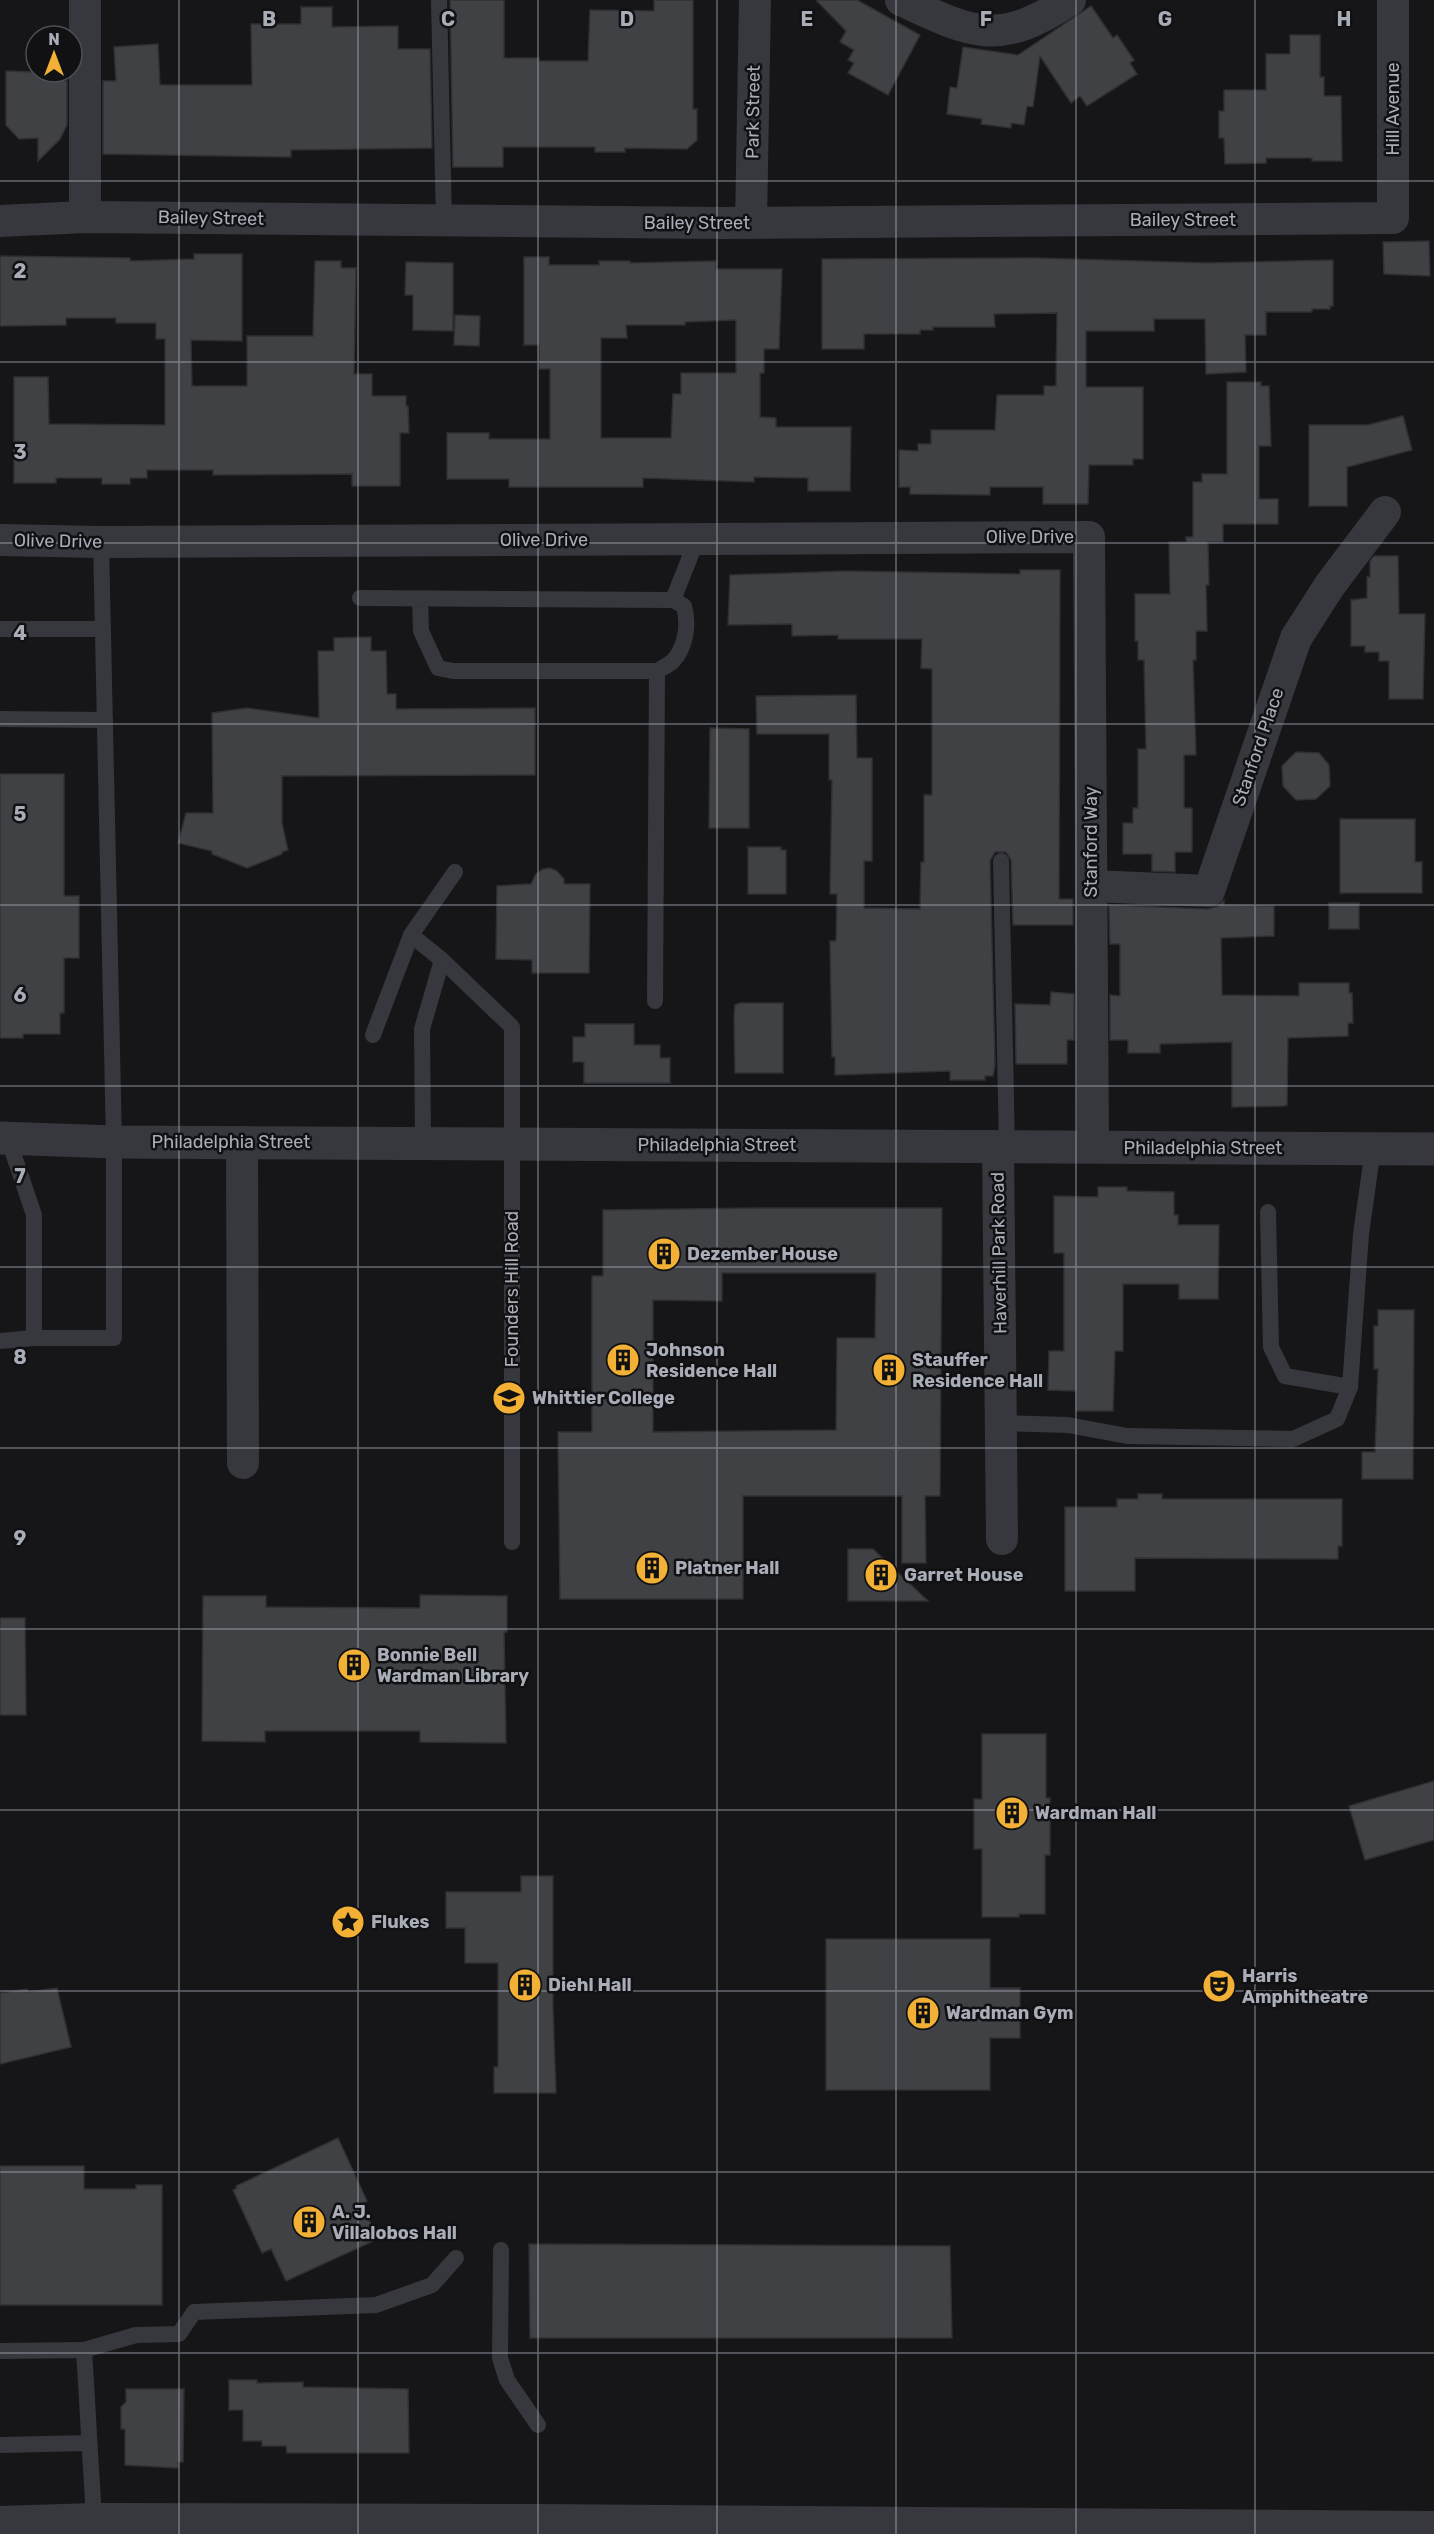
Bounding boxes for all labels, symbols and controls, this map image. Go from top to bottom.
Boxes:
text: B [262,7,276,31]
text: C [441,7,455,31]
text: D [620,7,634,31]
text: E [801,7,813,31]
text: F [980,7,992,31]
text: G [1158,7,1172,31]
text: H [1337,7,1351,31]
north arrow [24,24,84,84]
text: N [48,30,60,49]
street label: Hill Avenue [1382,63,1404,155]
street label: Park Street [741,65,765,159]
street label: Bailey Street [158,206,264,230]
street label: Bailey Street [1130,209,1236,231]
street label: Bailey Street [644,212,750,234]
text: 2 [14,259,27,283]
text: 3 [13,440,27,464]
street label: Olive Drive [986,526,1074,548]
street label: Olive Drive [14,529,102,553]
street label: Olive Drive [500,529,588,551]
text: 4 [13,621,27,645]
street label: Stanford Place [1227,685,1289,809]
street label: Stanford Way [1080,786,1102,898]
text: 5 [14,802,27,826]
text: 6 [13,983,27,1007]
street label: Philadelphia Street [152,1131,310,1153]
street label: Philadelphia Street [638,1134,796,1156]
street label: Philadelphia Street [1124,1137,1282,1159]
text: 7 [14,1164,26,1188]
street label: Haverhill Park Road [987,1172,1011,1334]
street label: Founders Hill Road [501,1211,523,1367]
building icon: Dezember House [646,1236,682,1272]
place label: Dezember House [687,1243,838,1265]
place label: Johnson Residence Hall [646,1339,777,1382]
building icon: Johnson Residence Hall [605,1342,641,1378]
text: 8 [13,1345,27,1369]
place label: Stauffer Residence Hall [912,1349,1043,1392]
building icon: Stauffer Residence Hall [871,1352,907,1388]
school or university icon: Whittier College [491,1380,527,1416]
place label: Whittier College [532,1387,675,1409]
text: 9 [14,1526,27,1550]
building icon: Platner Hall [634,1550,670,1586]
place label: Platner Hall [675,1557,780,1579]
building icon: Garret House [863,1557,899,1593]
place label: Garret House [904,1564,1024,1586]
place label: Bonnie Bell Wardman Library [377,1644,529,1687]
building icon: Bonnie Bell Wardman Library [336,1647,372,1683]
building icon: Wardman Hall [994,1795,1030,1831]
place label: Wardman Hall [1035,1802,1157,1824]
place icon: Flukes [330,1904,366,1940]
place label: Flukes [371,1911,430,1933]
place label: Harris Amphitheatre [1242,1965,1368,2008]
building icon: Diehl Hall [507,1967,543,2003]
theatre icon: Harris Amphitheatre [1201,1968,1237,2004]
place label: Diehl Hall [548,1974,632,1996]
building icon: Wardman Gym [905,1995,941,2031]
place label: Wardman Gym [946,2002,1073,2024]
place label: A. J. Villalobos Hall [332,2201,457,2244]
building icon: A. J. Villalobos Hall [291,2204,327,2240]

